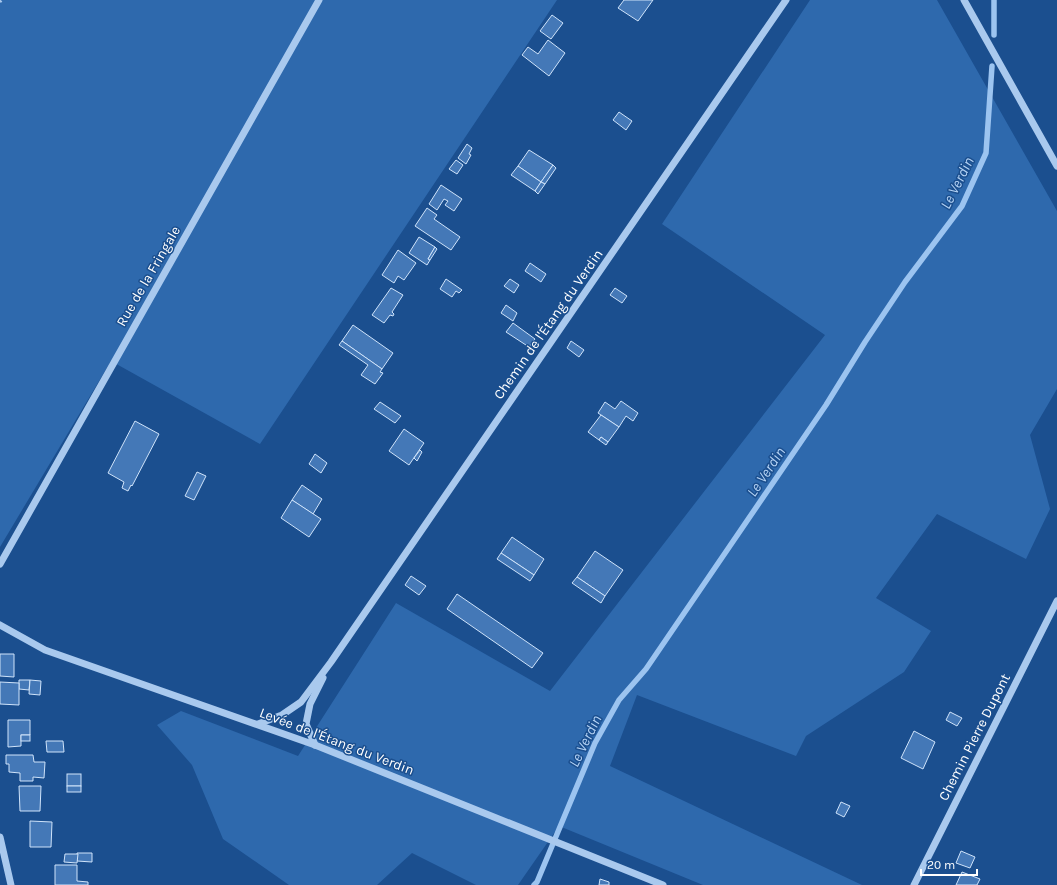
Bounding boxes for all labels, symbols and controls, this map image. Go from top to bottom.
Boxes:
water label: Le Verdin [936,154,978,212]
street label: Rue de la Fringale [113,223,184,329]
street label: Chemin de l'Étang du Verdin [489,245,607,403]
water label: Le Verdin [743,444,789,500]
street label: Chemin Pierre Dupont [935,671,1014,804]
street label: Levée de l'Étang du Verdin [257,703,417,779]
water label: Le Verdin [565,712,605,770]
scale bar [921,851,977,877]
text: 20 m [927,858,955,872]

